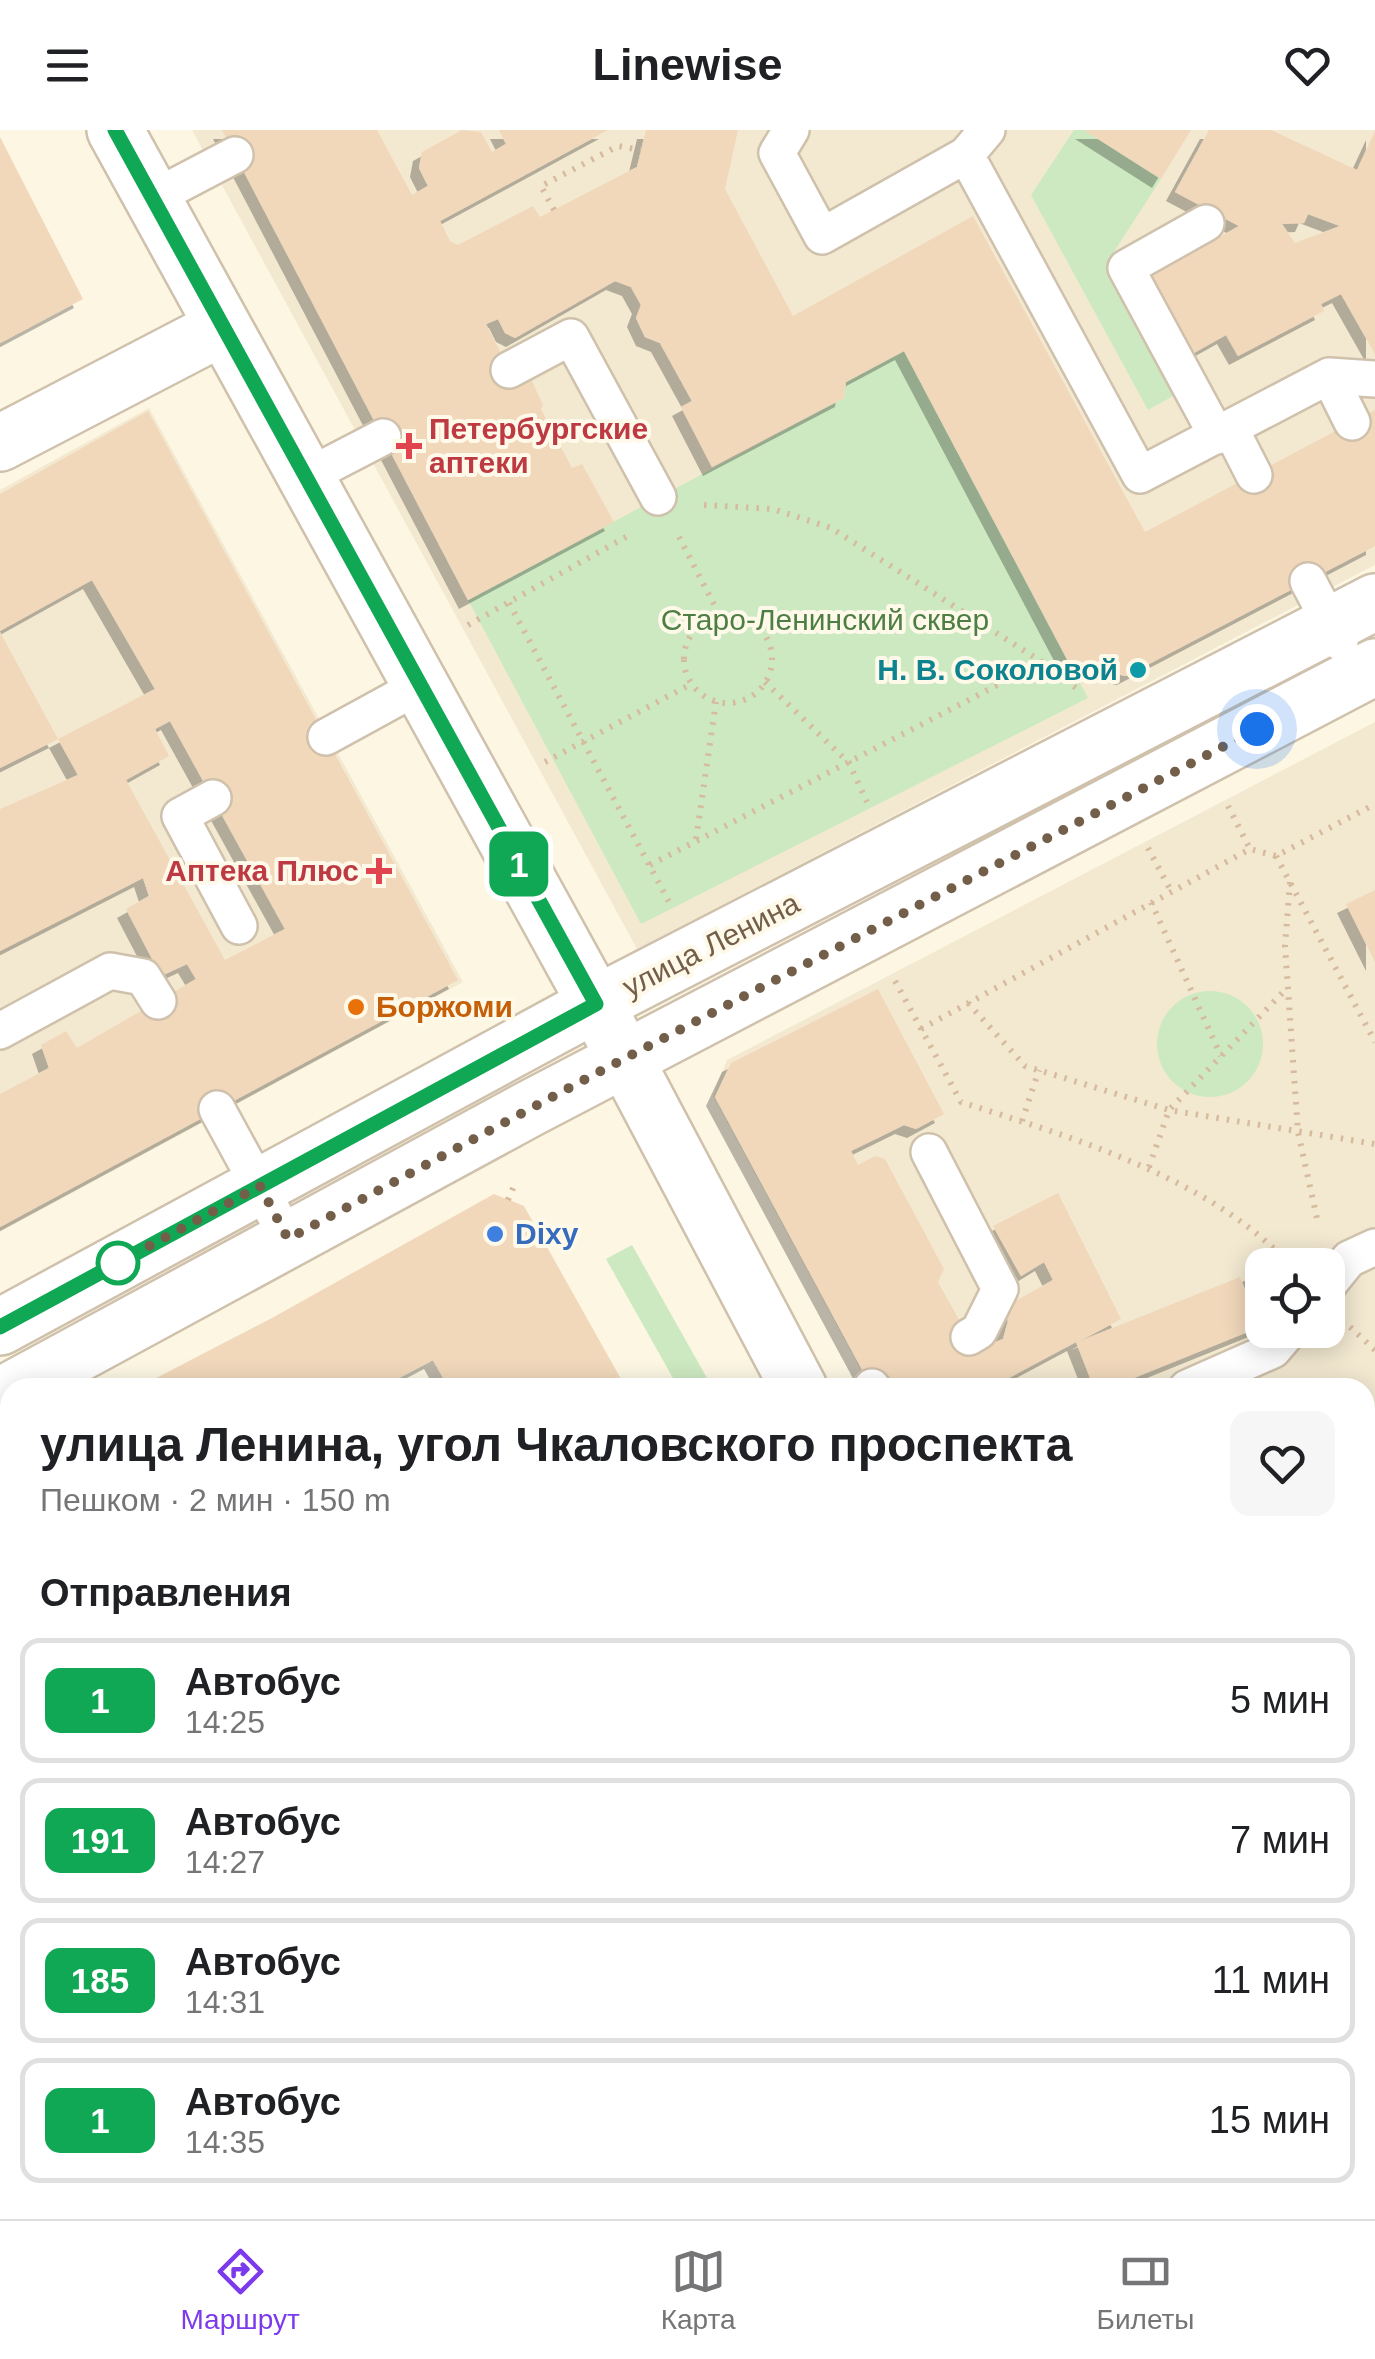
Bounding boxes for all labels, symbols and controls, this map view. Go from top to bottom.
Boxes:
icon: menu [40,38,95,93]
icon: heart [1280,38,1335,93]
text: Linewise [592,39,783,90]
place label: Петербургские аптеки [429,412,648,479]
marker: Петербургские аптеки [398,435,420,457]
park label: Старо-Ленинский сквер [661,603,989,636]
place label: Н. В. Соколовой [877,653,1118,686]
marker: Н. В. Соколовой [1127,659,1149,681]
your location [1232,704,1282,754]
line badge: 1 [486,832,552,896]
text: 1 [509,845,529,884]
place label: Аптека Плюс [165,854,359,887]
marker: Аптека Плюс [368,860,390,882]
street label: улица Ленина [617,886,805,1003]
place label: Боржоми [376,990,513,1023]
marker: Боржоми [345,996,367,1018]
place label: Dixy [515,1217,579,1250]
marker: Dixy [484,1223,506,1245]
unlabelled marker [97,1242,139,1284]
map controls [1245,1248,1345,1348]
button: locate [1245,1248,1345,1348]
button: heart [1230,1411,1335,1516]
text: улица Ленина, угол Чкаловского проспекта [40,1418,1072,1471]
text: Пешком · 2 мин · 150 m [40,1482,391,1518]
text: Отправления [40,1572,292,1614]
text: Автобус [185,1661,341,1703]
text: 5 мин [1230,1679,1330,1721]
text: 1 [90,1681,110,1720]
text: 14:25 [185,1704,265,1740]
text: Автобус [185,1801,341,1843]
text: 7 мин [1230,1819,1330,1861]
text: 191 [71,1821,129,1860]
text: 14:27 [185,1844,265,1880]
text: Автобус [185,1941,341,1983]
text: 11 мин [1212,1959,1330,2001]
text: 185 [71,1961,129,2000]
text: 14:31 [185,1984,265,2020]
text: Автобус [185,2081,341,2123]
text: 15 мин [1209,2099,1330,2141]
text: 1 [90,2101,110,2140]
text: 14:35 [185,2124,265,2160]
tab: Маршрут [180,2244,300,2336]
tab: Карта [661,2244,736,2336]
tab: Билеты [1097,2244,1195,2336]

